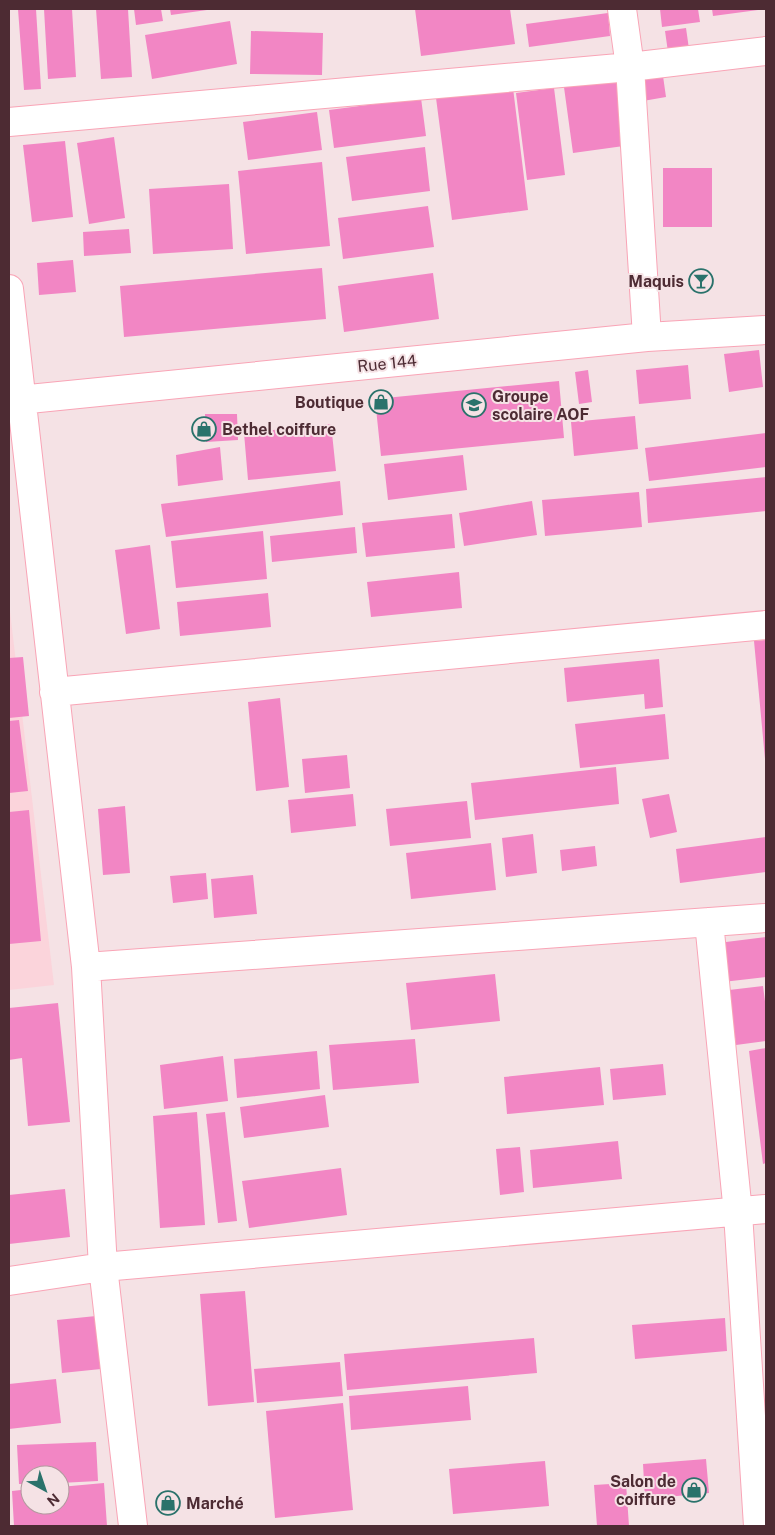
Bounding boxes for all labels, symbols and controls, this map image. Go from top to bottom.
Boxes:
bar icon: Maquis [688,268,714,294]
place label: Maquis [628,272,684,291]
street label: Rue 144 [356,351,418,376]
place label: Groupe scolaire AOF [492,387,590,424]
shop icon: Boutique [368,389,394,415]
school or university icon: Groupe scolaire AOF [461,392,487,418]
place label: Boutique [295,393,364,412]
shop icon: Bethel coiffure [191,416,217,442]
place label: Bethel coiffure [222,420,336,439]
north arrow [20,1465,70,1515]
place label: Salon de coiffure [610,1472,676,1509]
shop icon: Salon de coiffure [681,1477,707,1503]
text: N [44,1490,63,1510]
shop icon: Marché [155,1490,181,1516]
place label: Marché [186,1494,244,1513]

